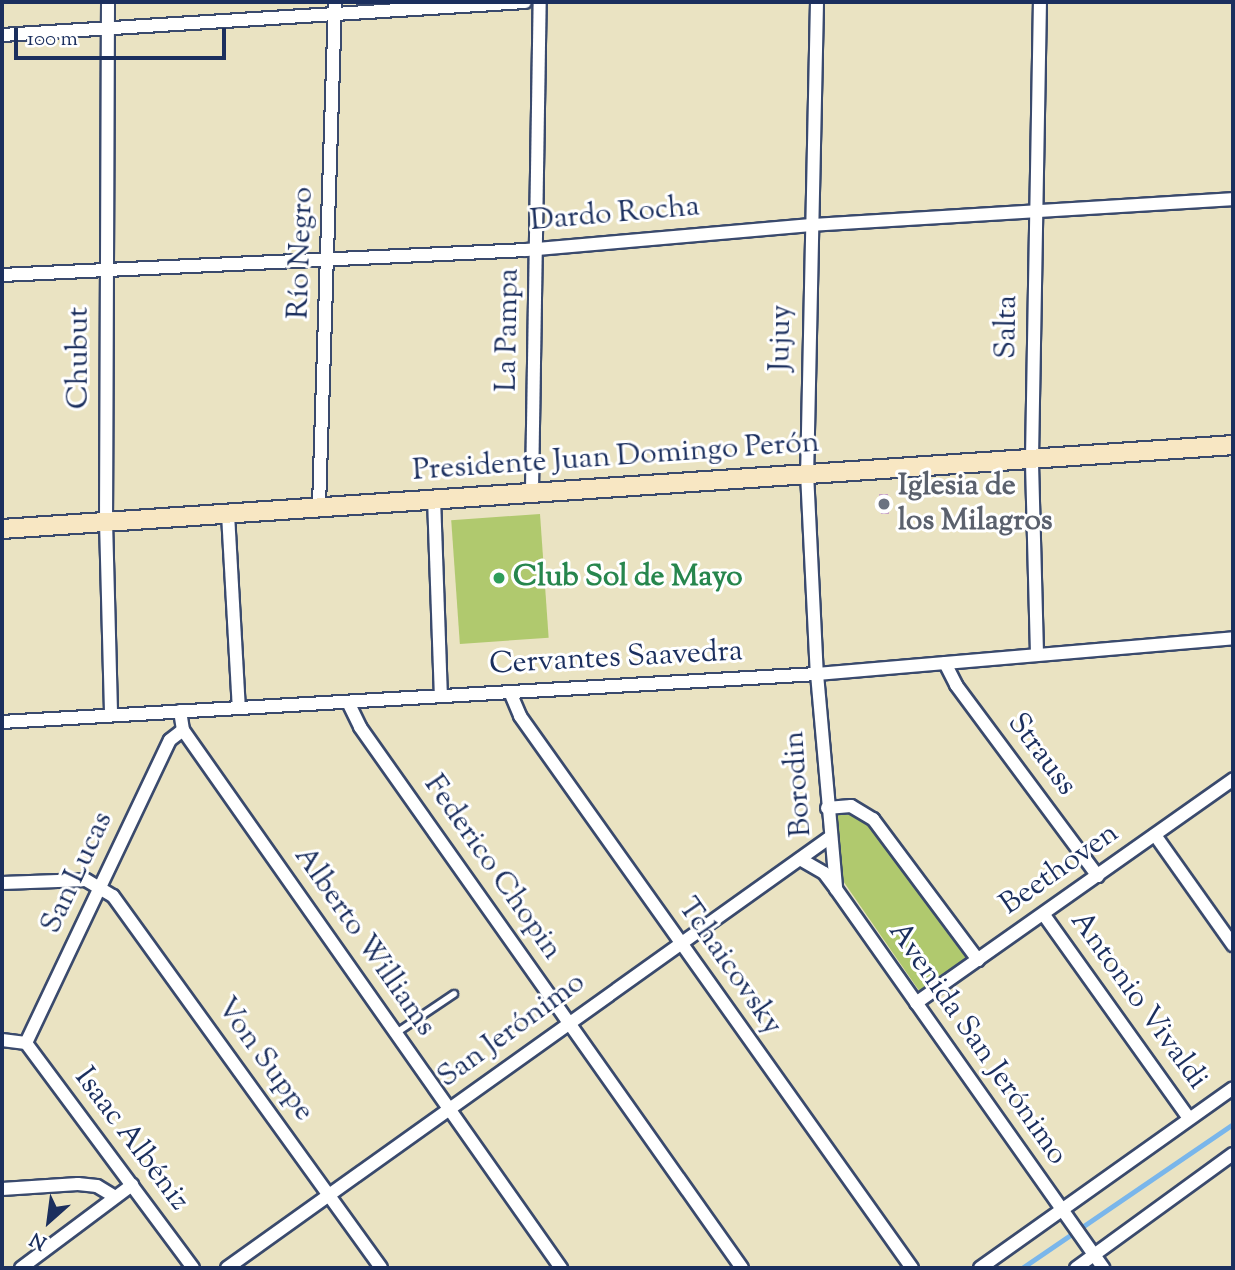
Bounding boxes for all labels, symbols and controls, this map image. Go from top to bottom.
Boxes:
scale bar [18,14,229,58]
text: 100 m [27,25,78,55]
street label: Río Negro [282,186,322,320]
street label: Dardo Rocha [529,190,701,240]
street label: La Pampa [490,268,528,392]
street label: Salta [989,295,1027,359]
street label: Jujuy [763,304,801,372]
street label: Chubut [62,307,98,409]
street label: Presidente Juan Domingo Perón [411,426,821,490]
place label: Iglesia de los Milagros [898,469,1053,540]
marker: Iglesia de los Milagros [876,496,892,512]
place label: Club Sol de Mayo [513,560,743,596]
marker: Club Sol de Mayo [491,570,507,586]
street label: Cervantes Saavedra [488,634,744,684]
street label: Strauss [998,707,1084,803]
street label: Borodin [777,730,821,838]
street label: Federico Chopin [415,769,569,967]
street label: San Lucas [34,806,122,940]
street label: Beethoven [994,816,1126,924]
street label: Alberto Williams [285,840,443,1044]
street label: Tchaicovsky [669,892,789,1042]
street label: Antonio Vivaldi [1061,905,1215,1097]
street label: Avenida San Jerónimo [880,916,1074,1172]
street label: San Jerónimo [431,965,593,1097]
street label: Von Suppe [207,991,321,1129]
street label: Isaac Albéniz [66,1061,196,1219]
north arrow [14,1186,84,1256]
text: N [26,1225,52,1255]

